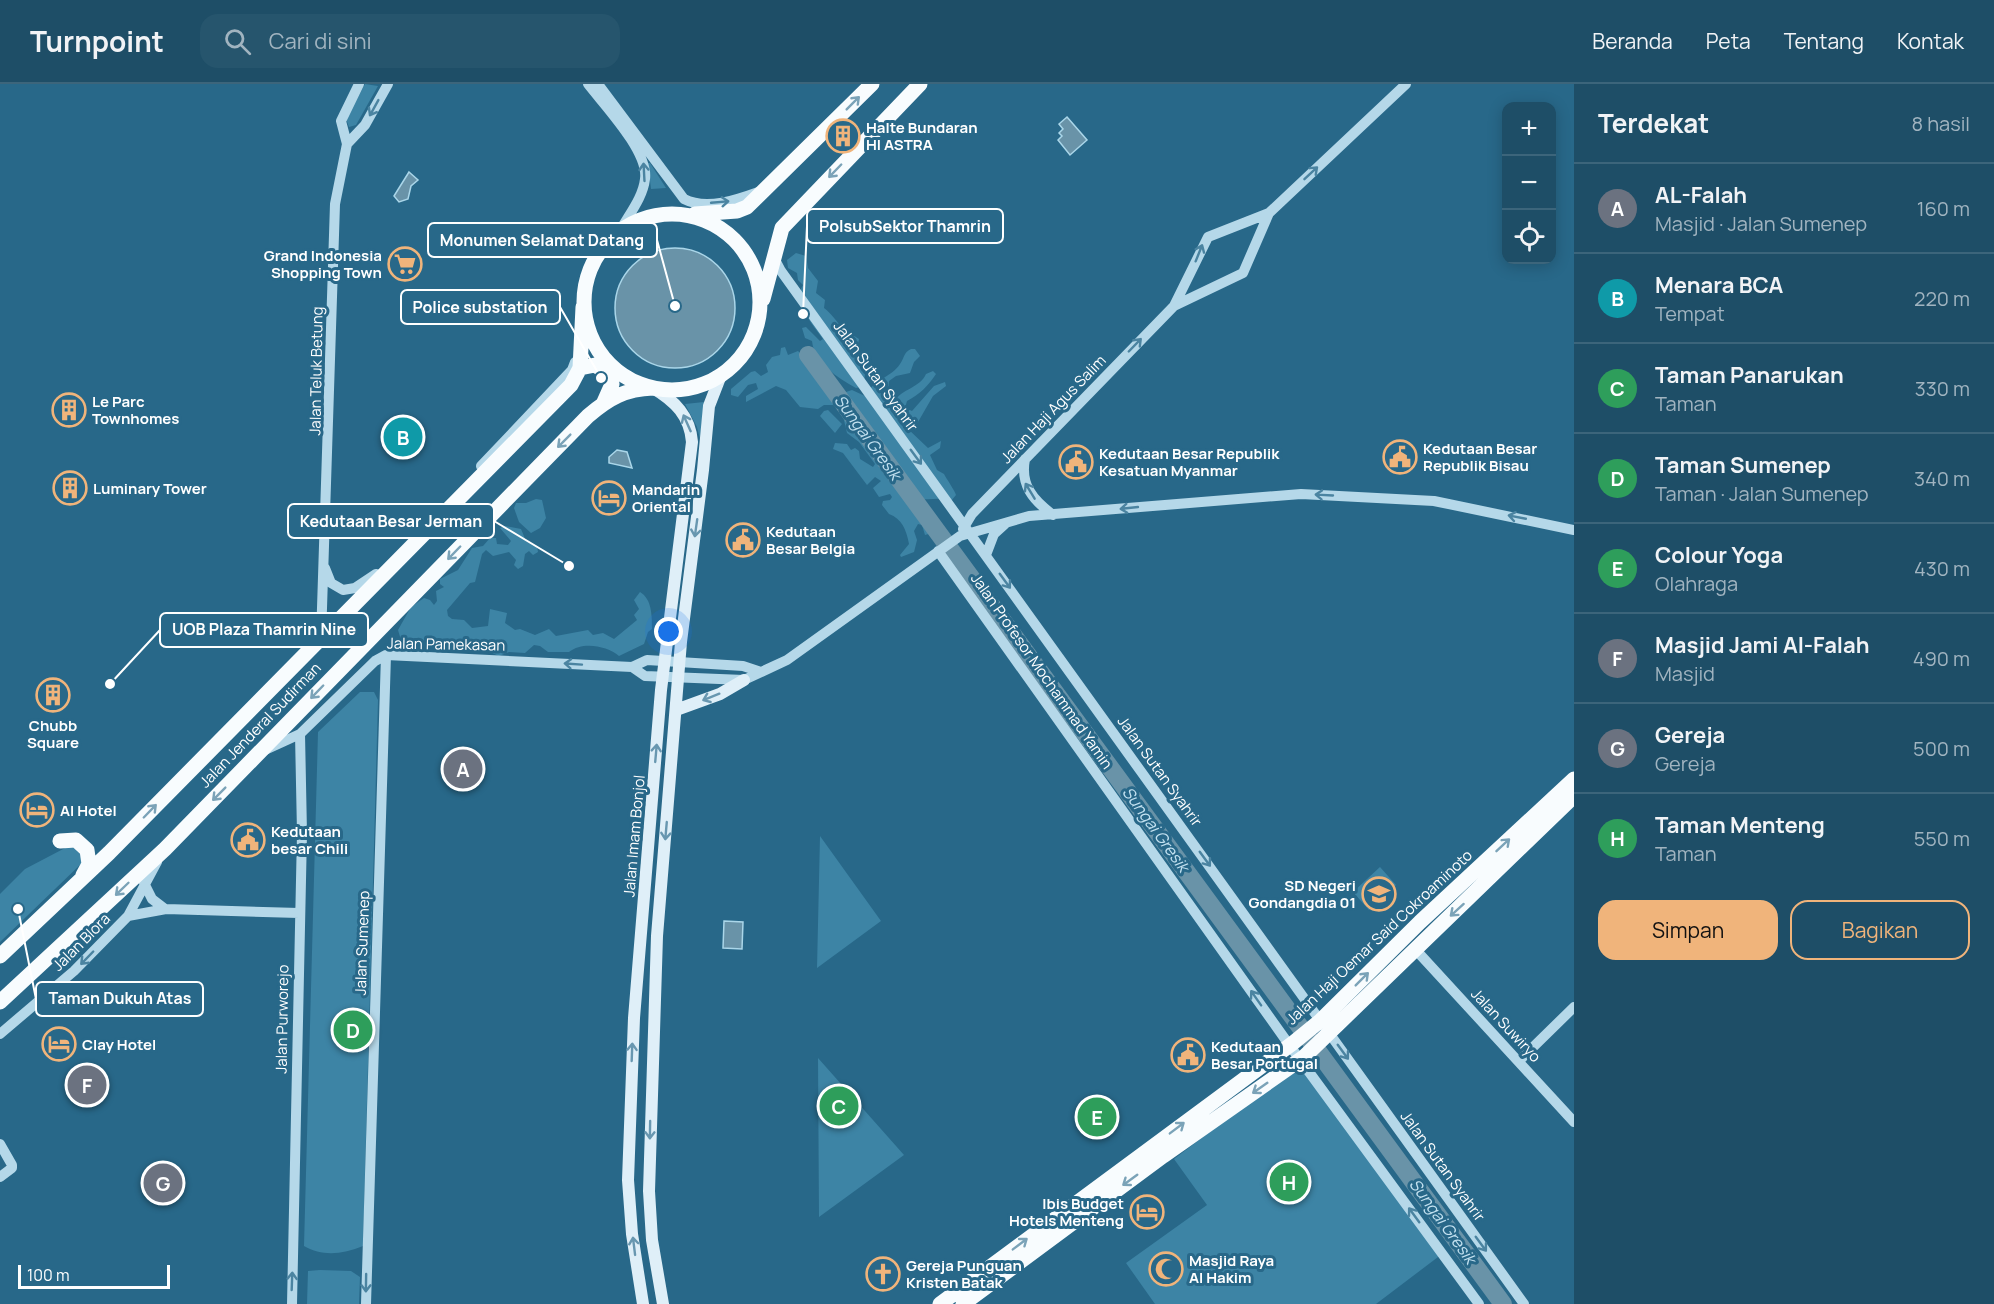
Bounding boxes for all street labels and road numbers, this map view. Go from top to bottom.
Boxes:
street label: Jalan Teluk Betung [304,306,328,436]
street label: Jalan Sutan Syahrir [829,317,924,436]
street label: Jalan Haji Agus Salim [996,350,1110,468]
street label: Jalan Profesor Mochammad Yamin [966,569,1118,773]
street label: Jalan Pamekasan [387,632,505,656]
street label: Jalan Jenderal Sudirman [194,658,326,792]
street label: Jalan Sutan Syahrir [1113,712,1208,831]
street label: Jalan Imam Bonjol [618,774,650,898]
street label: Jalan Haji Oemar Said Cokroaminoto [1281,845,1477,1029]
street label: Jalan Sumenep [350,890,374,996]
street label: Jalan Blora [47,908,115,976]
street label: Jalan Purworejo [271,964,293,1074]
street label: Jalan Suwiryo [1466,983,1546,1067]
street label: Jalan Sutan Syahrir [1396,1107,1491,1226]

